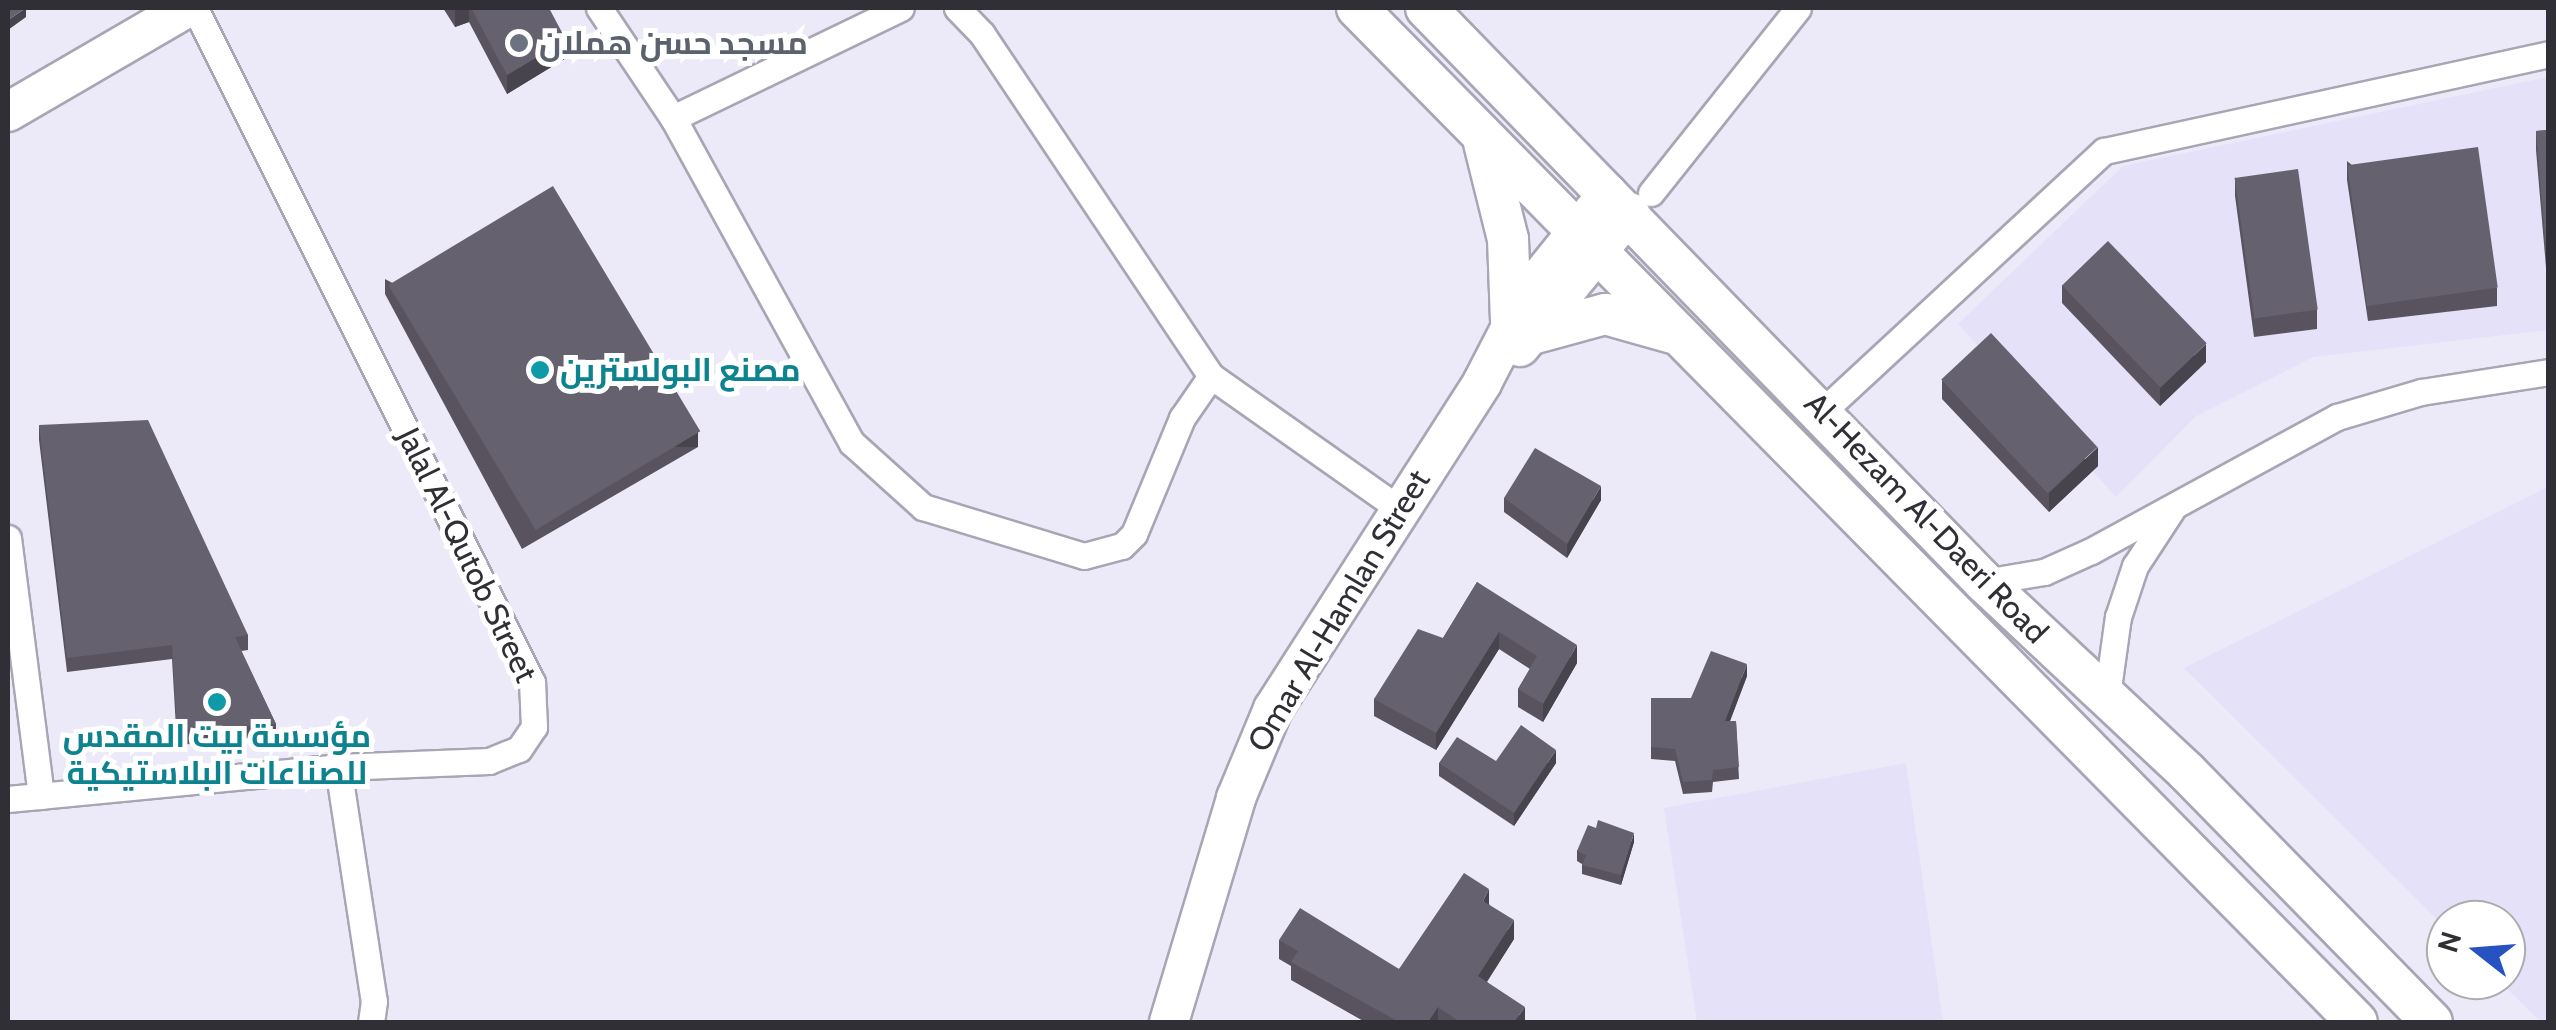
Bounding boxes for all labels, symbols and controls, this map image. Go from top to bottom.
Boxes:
place label: مسجد حسن هملان [539,24,808,62]
marker: مسجد حسن هملان [508,32,530,54]
place label: مصنع البولسترين [560,351,801,389]
marker: مصنع البولسترين [529,359,551,381]
street label: Al-Hezam Al-Daeri Road [1796,385,2056,651]
street label: Jalal Al-Qutob Street [389,422,545,688]
street label: Omar Al-Hamlan Street [1240,463,1438,759]
marker: مؤسسة بيت المقدس للصناعات البلاستيكية [206,691,228,713]
place label: مؤسسة بيت المقدس للصناعات البلاستيكية [63,718,371,793]
north arrow [2426,900,2526,1000]
text: N [2430,927,2468,956]

